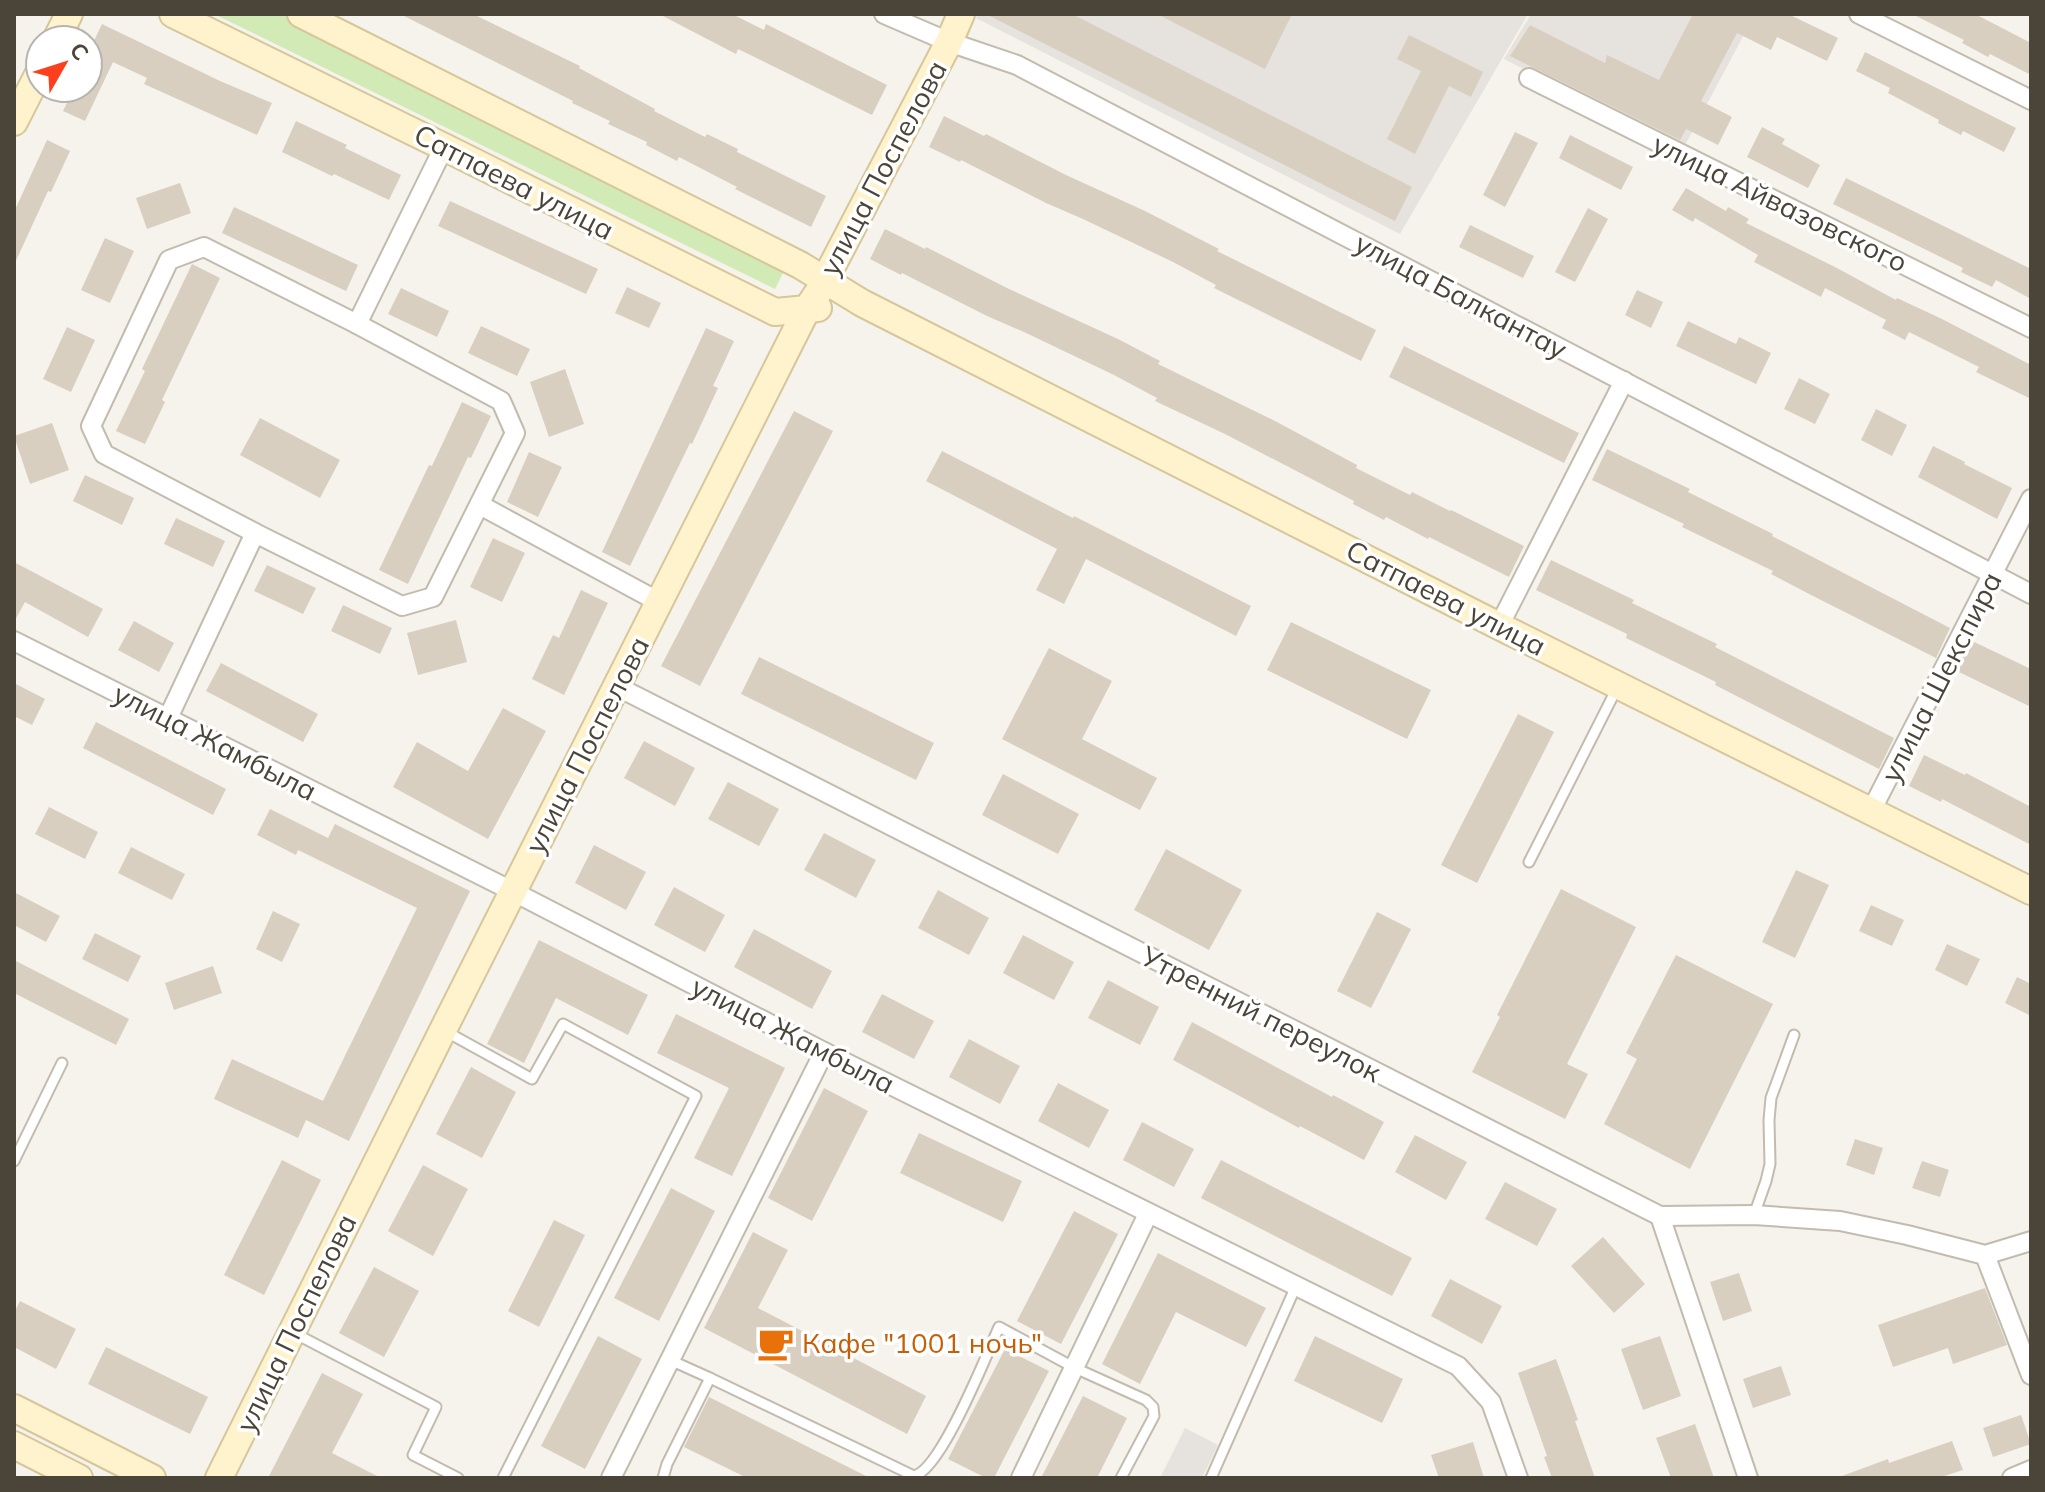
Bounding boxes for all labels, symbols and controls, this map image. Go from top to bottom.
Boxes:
north arrow [24,24,104,104]
text: С [64,37,95,66]
street label: улица Поспелова [811,54,954,281]
street label: Сатпаева улица [408,116,620,247]
street label: улица Айвазовского [1647,126,1913,279]
street label: улица Балкантау [1349,225,1573,366]
street label: Сатпаева улица [1340,532,1552,663]
street label: улица Шекспира [1872,566,2009,788]
street label: улица Поспелова [517,631,656,859]
street label: улица Жамбыла [108,675,323,808]
street label: Утренний переулок [1134,937,1388,1090]
street label: улица Жамбыла [686,968,901,1101]
street label: улица Поспелова [228,1208,364,1438]
cafe icon: Кафе "1001 ночь" [757,1324,795,1362]
place label: Кафе "1001 ночь" [802,1325,1042,1360]

